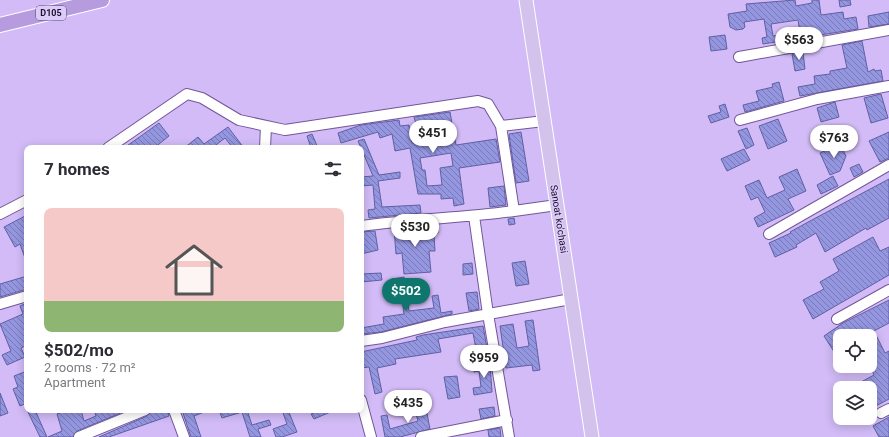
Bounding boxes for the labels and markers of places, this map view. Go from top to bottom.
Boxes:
pin: $563 [775,27,823,61]
pin: $451 [409,120,457,154]
pin: $763 [810,125,858,159]
pin: $530 [391,214,439,248]
pin: $502 [382,278,430,312]
pin: $959 [460,345,508,379]
pin: $435 [384,390,432,424]

